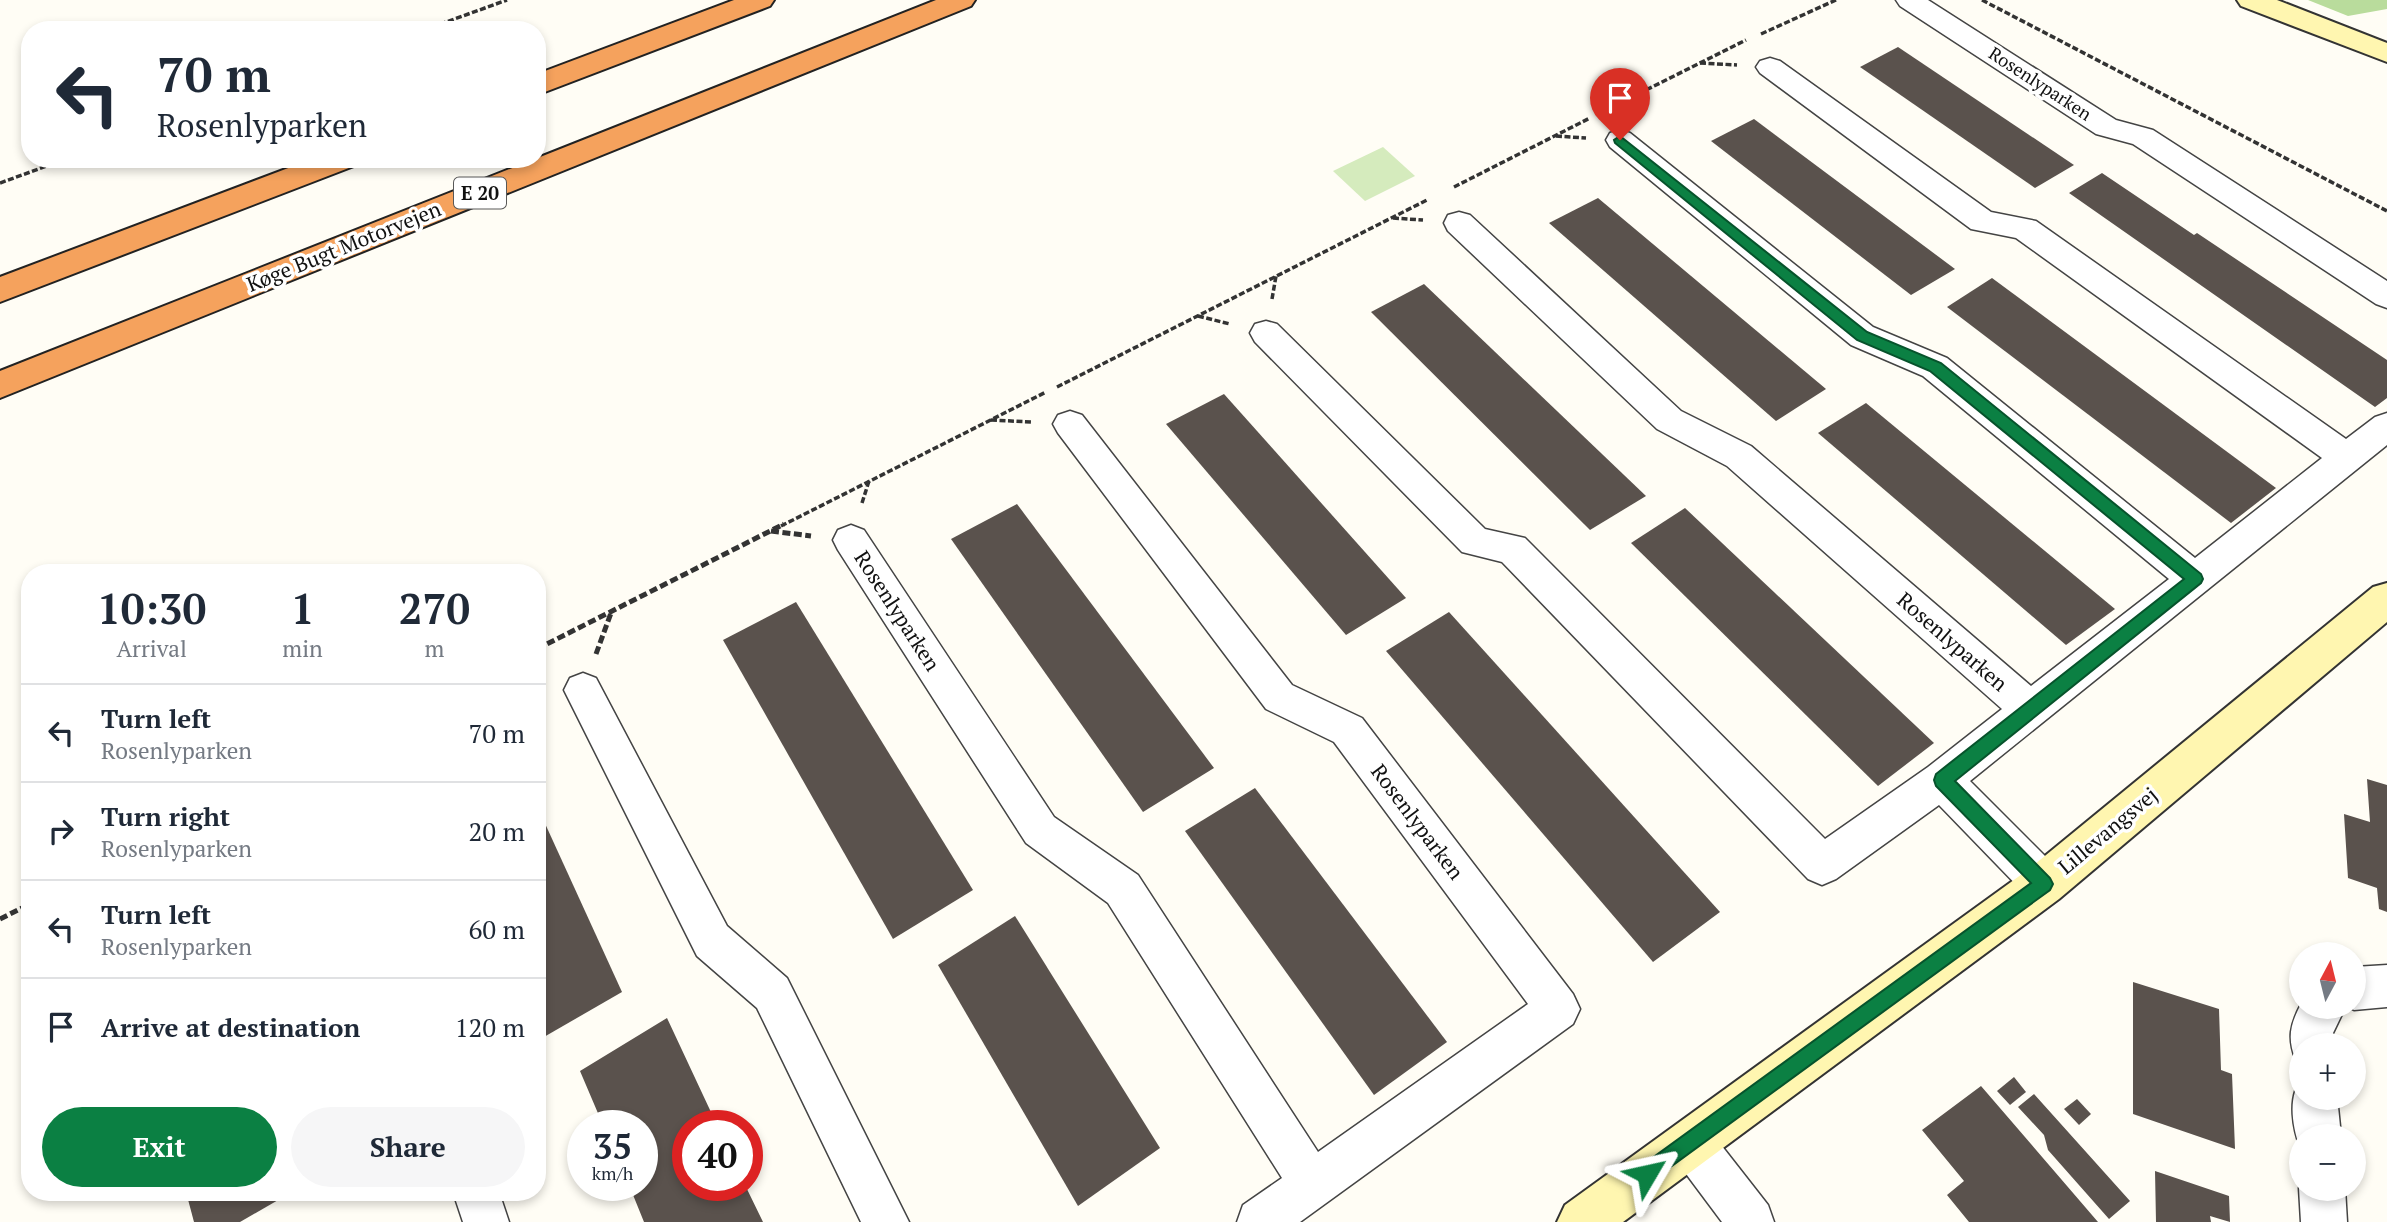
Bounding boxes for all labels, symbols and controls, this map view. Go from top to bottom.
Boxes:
text: 70 m [157,41,271,106]
street label: Rosenlyparken [1984,41,2097,126]
icon: left [42,49,133,140]
pin [1590,68,1650,140]
icon: arrive [1601,79,1639,117]
text: Rosenlyparken [157,104,367,146]
road number: E 20 [454,178,506,209]
street label: Køge Bugt Motorvejen [242,194,445,298]
street label: Rosenlyparken [849,545,947,676]
text: 10:30 [97,580,206,636]
text: 1 [291,580,314,636]
text: 270 [399,580,470,636]
street label: Rosenlyparken [1891,585,2014,697]
text: Arrival [116,633,187,664]
text: min [282,633,323,664]
text: m [424,633,444,664]
text: Turn left [101,701,211,735]
icon: left [42,714,80,752]
text: 70 m [469,716,525,750]
text: Rosenlyparken [101,735,252,766]
street label: Rosenlyparken [1365,758,1471,885]
street label: Lillevangsvej [2052,780,2163,880]
text: Turn right [101,799,230,833]
icon: right [42,812,80,850]
text: 20 m [469,814,525,848]
text: Rosenlyparken [101,833,252,864]
text: Turn left [101,897,211,931]
icon: left [42,910,80,948]
text: 60 m [469,912,525,946]
text: Rosenlyparken [101,931,252,962]
north arrow [2289,942,2366,1018]
map controls [2289,942,2366,1201]
icon: arrive [42,1008,80,1046]
text: Arrive at destination [101,1010,360,1044]
text: 120 m [455,1010,525,1044]
button: + [2289,1033,2366,1110]
button: Exit [42,1107,277,1187]
button: Share [291,1107,525,1187]
speed limit sign: 40 [672,1110,763,1201]
text: 35 [593,1123,632,1169]
button: − [2289,1124,2366,1201]
position arrow [1610,1137,1684,1211]
text: km/h [592,1161,633,1185]

